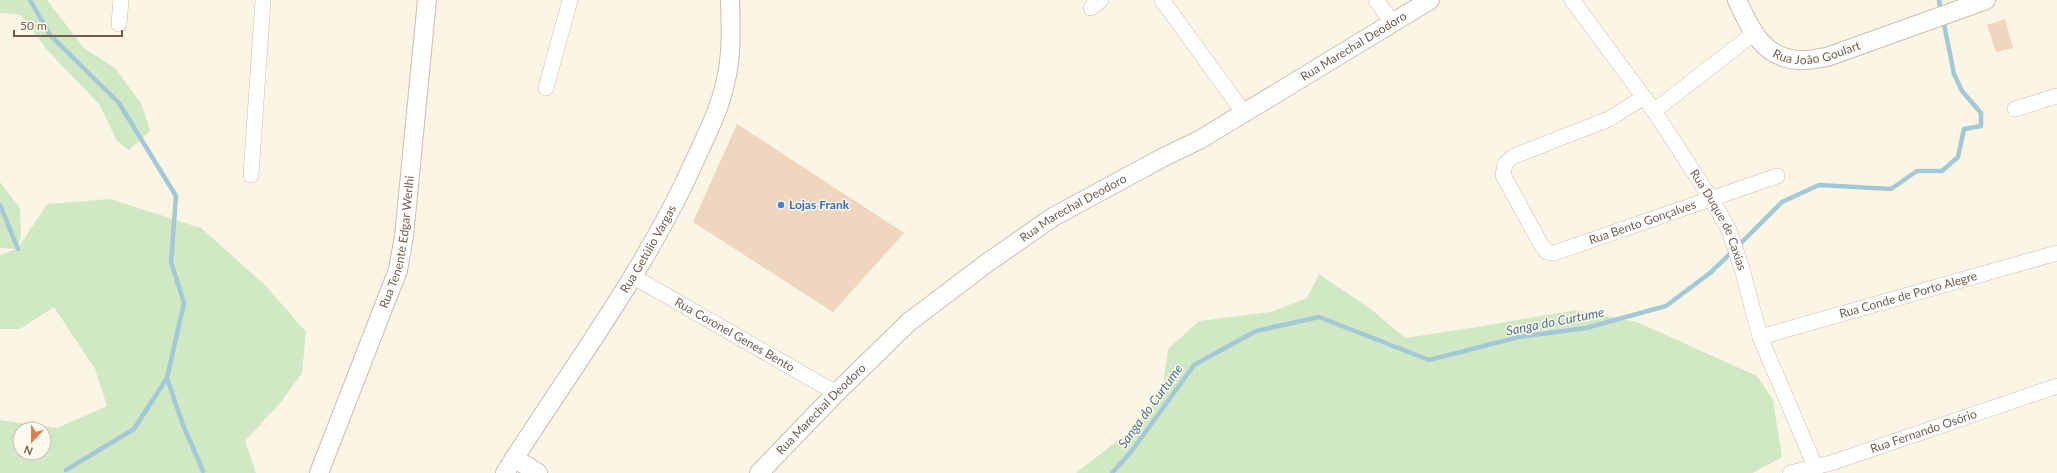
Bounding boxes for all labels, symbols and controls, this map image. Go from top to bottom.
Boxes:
street label: Rua Marechal Deodoro [1298,8,1409,84]
scale bar [14,12,122,38]
text: 50 m [20,18,47,33]
street label: Rua João Goulart [1770,37,1863,67]
street label: Rua Duque de Caxias [1687,166,1750,272]
street label: Rua Marechal Deodoro [1017,171,1129,245]
street label: Rua Tenente Edgar Werlhi [376,175,417,310]
place label: Lojas Frank [789,197,850,212]
street label: Rua Bento Gonçalves [1587,197,1698,247]
marker: Lojas Frank [776,200,786,210]
street label: Rua Getúlio Vargas [617,202,679,296]
street label: Rua Conde de Porto Alegre [1837,268,1979,321]
street label: Rua Coronel Genes Bento [672,294,798,375]
water label: Sanga do Curtume [1504,304,1606,338]
street label: Rua Marechal Deodoro [773,360,869,457]
water label: Sanga do Curtume [1114,361,1186,451]
street label: Rua Fernando Osório [1868,406,1979,456]
north arrow [12,421,52,461]
text: N [22,443,34,458]

